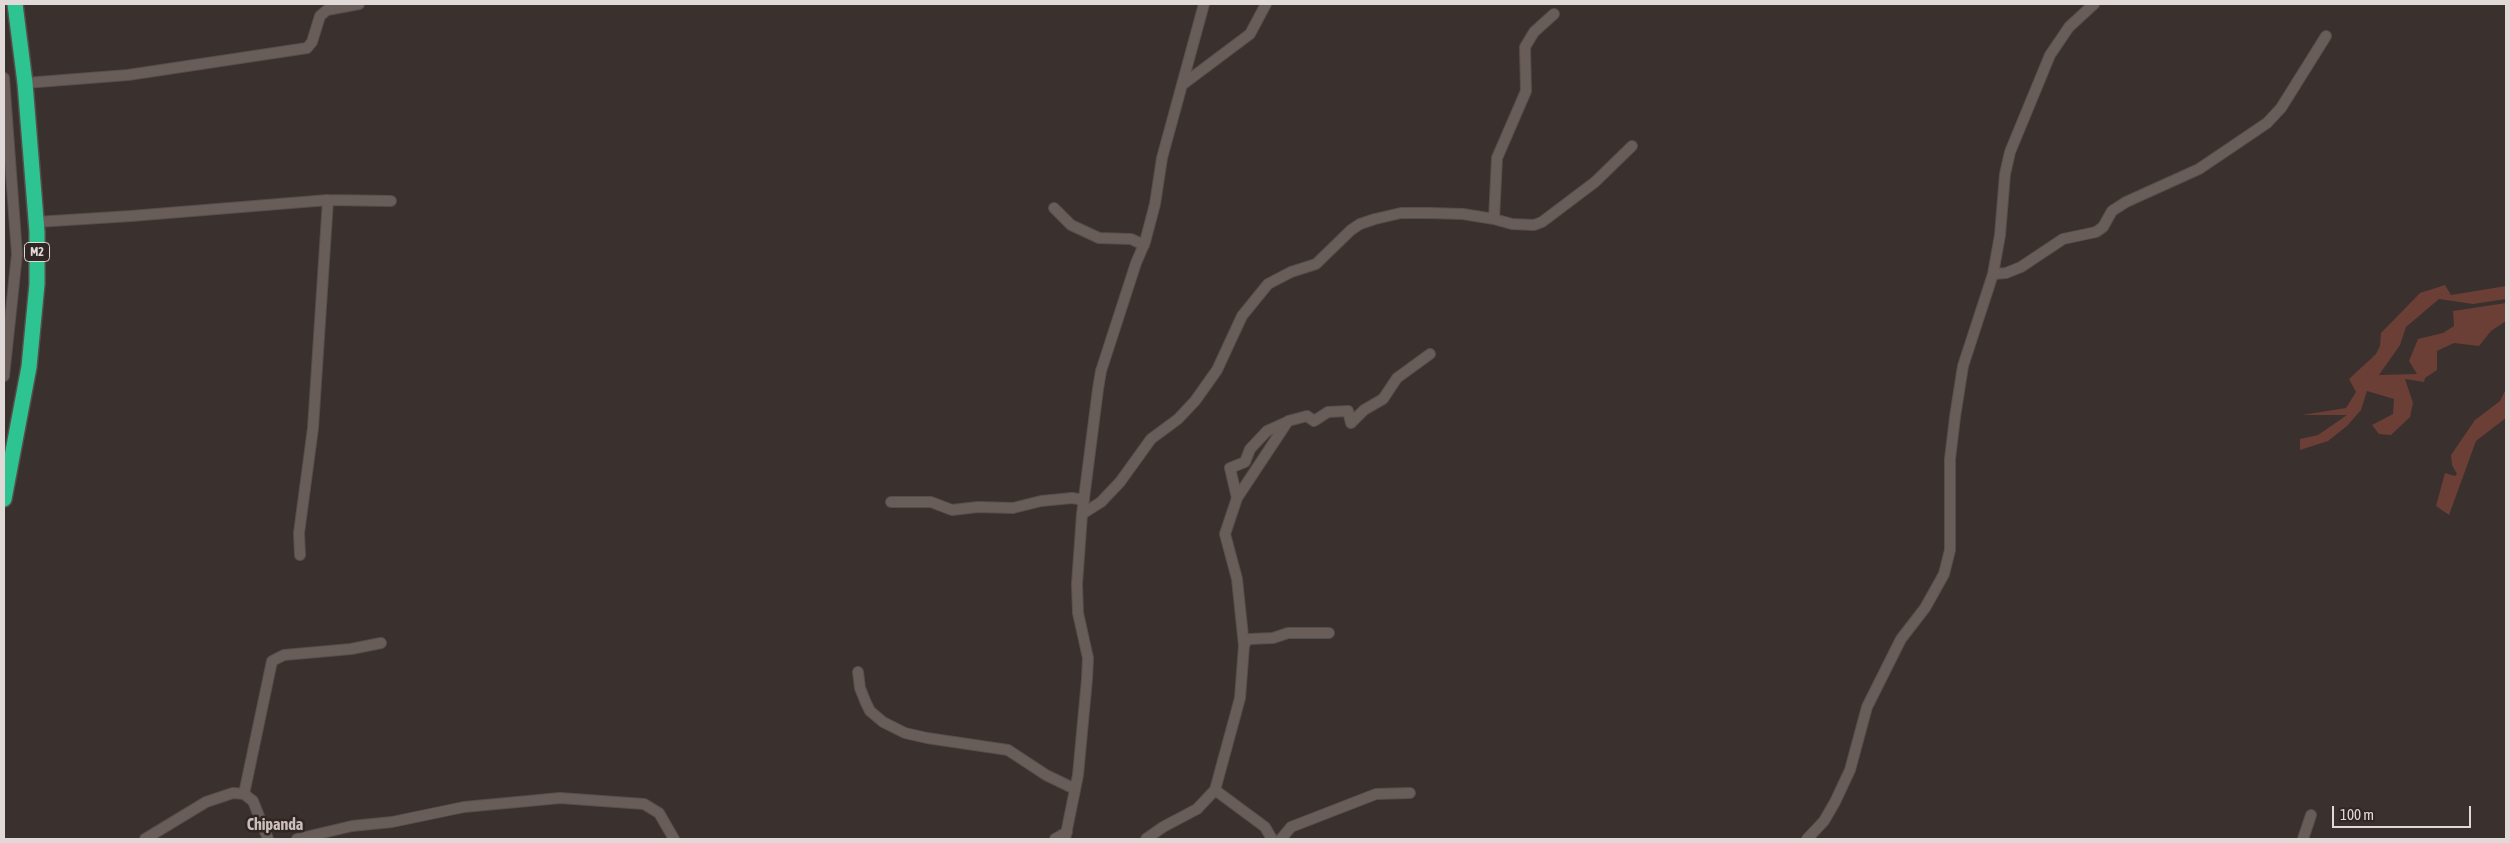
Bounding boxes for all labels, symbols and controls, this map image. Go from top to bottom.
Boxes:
road number: M2 [24,242,50,262]
scale bar [2335,796,2474,828]
text: 100 m [2340,806,2374,823]
district label: Chipanda [247,815,303,835]

